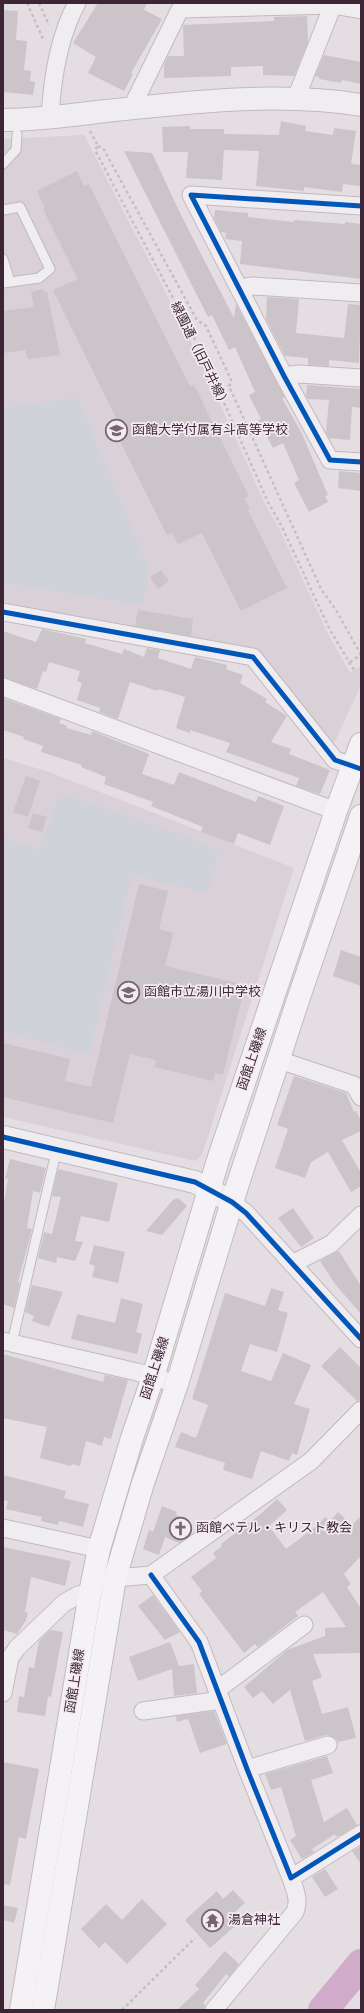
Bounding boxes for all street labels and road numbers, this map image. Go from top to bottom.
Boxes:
street label: 緑園通（旧戸井線） [167,299,233,411]
street label: 函館上磯線 [234,1026,270,1092]
street label: 函館上磯線 [137,1335,173,1401]
street label: 函館上磯線 [62,1648,88,1714]

